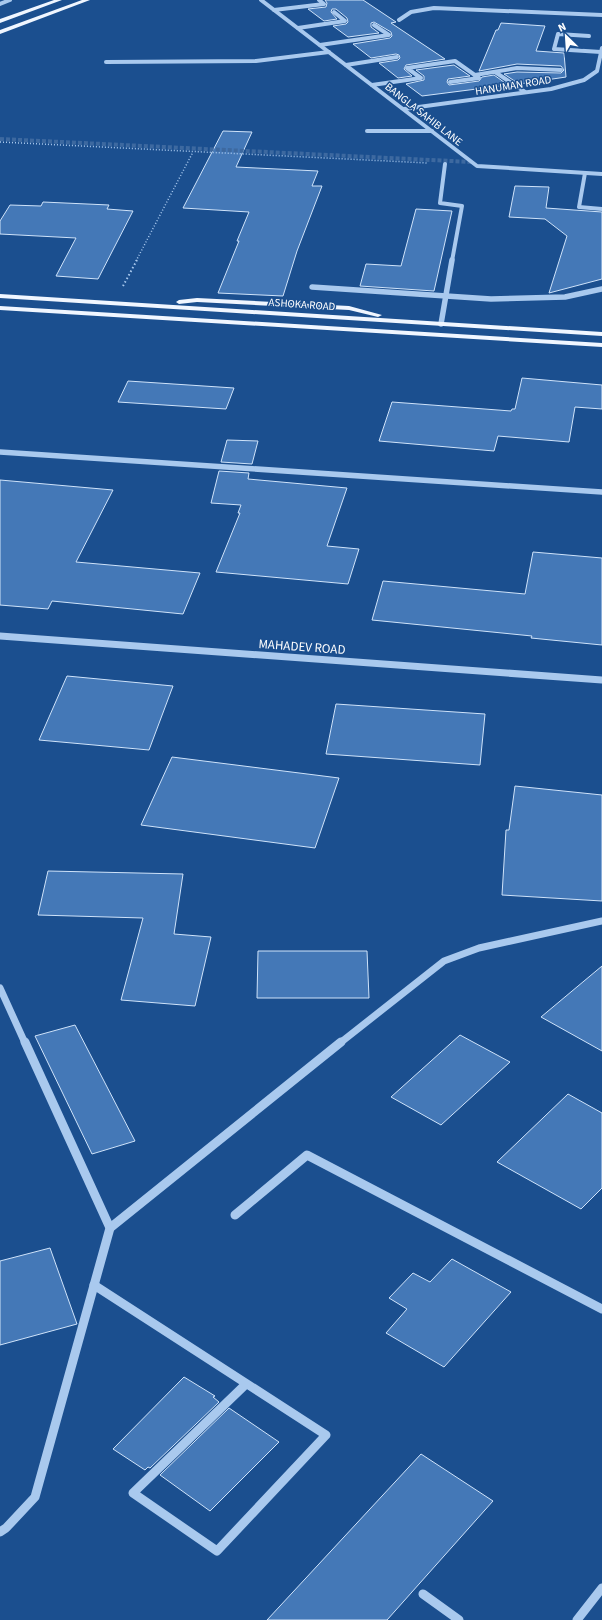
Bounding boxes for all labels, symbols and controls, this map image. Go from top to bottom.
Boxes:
north arrow [546,16,586,56]
text: N [555,19,568,36]
street label: HANUMAN ROAD [474,72,552,99]
street label: BANGLA SAHIB LANE [382,79,466,150]
street label: ASHOKA ROAD [268,295,336,314]
street label: MAHADEV ROAD [258,635,346,659]

